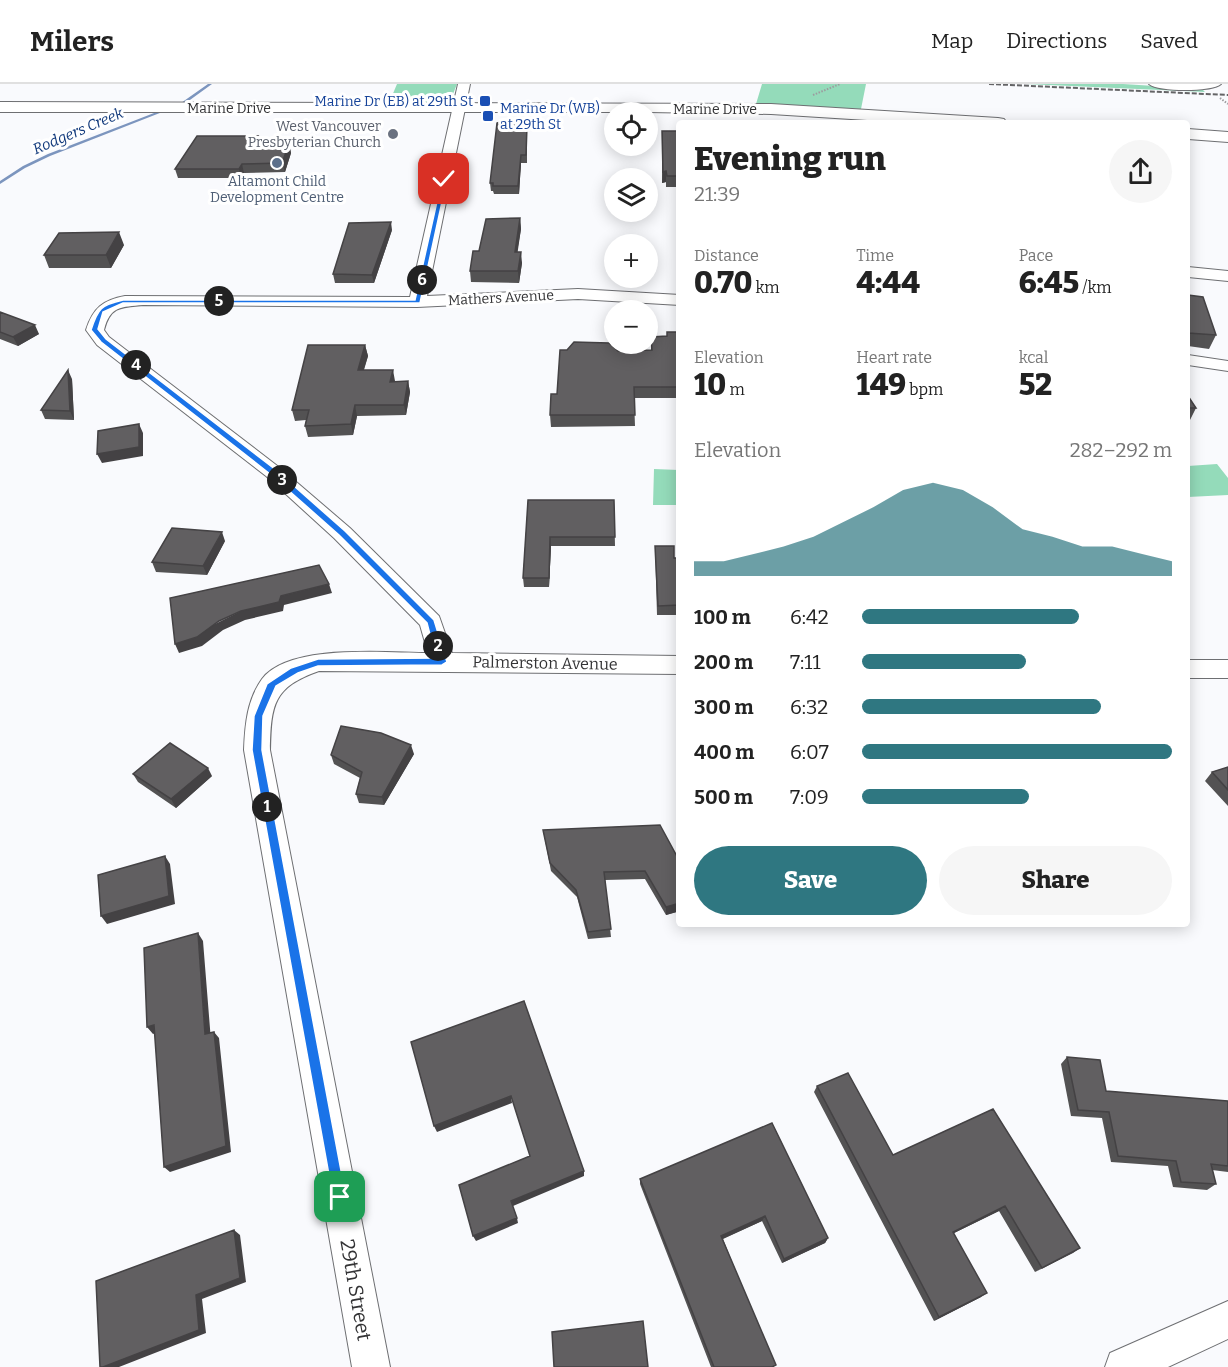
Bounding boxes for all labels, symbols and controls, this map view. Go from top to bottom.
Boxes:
text: Milers [30,25,114,58]
text: Map [931,28,973,54]
text: Directions [1006,28,1107,54]
text: Saved [1140,28,1198,54]
place label: Marine Dr (EB) at 29th St [315,93,473,110]
marker: Marine Dr (EB) at 29th St [478,94,492,108]
street label: Marine Drive [187,100,271,117]
place label: Marine Dr (WB) at 29th St [500,100,600,133]
street label: Marine Drive [673,101,757,118]
map controls [604,102,658,354]
button: locate [604,102,658,156]
water label: Rodgers Creek [30,104,127,158]
marker: Marine Dr (WB) at 29th St [481,109,495,123]
place label: West Vancouver Presbyterian Church [248,118,381,151]
marker: West Vancouver Presbyterian Church [386,127,400,141]
text: Evening run [694,139,886,179]
button: share [1109,140,1172,203]
pin [418,153,469,204]
marker: Altamont Child Development Centre [270,156,284,170]
icon: check [427,162,460,195]
button: layers [604,168,658,222]
place label: Altamont Child Development Centre [210,173,344,206]
text: 21:39 [694,182,740,206]
button: + [604,234,658,288]
text: Distance [694,246,759,265]
text: Time [856,246,894,265]
text: Pace [1019,246,1053,265]
pin: 6 [407,265,437,295]
text: 0.70 [694,265,752,301]
text: 4:44 [856,265,920,301]
text: 6:45 [1019,265,1079,301]
text: 6 [417,270,427,289]
text: km [752,278,780,297]
text: /km [1079,278,1112,297]
pin: 5 [204,286,234,316]
street label: Mathers Avenue [448,287,554,309]
text: 5 [215,291,223,310]
button: − [604,300,658,354]
text: Elevation [694,348,764,367]
text: Heart rate [856,348,932,367]
text: kcal [1019,348,1048,367]
pin: 4 [121,350,151,380]
text: 4 [131,355,141,374]
text: 10 [694,367,726,403]
text: 149 [856,367,906,403]
text: 52 [1019,367,1052,403]
text: m [726,380,745,399]
text: bpm [906,380,943,399]
text: Elevation [694,438,781,462]
text: 282–292 m [1070,438,1172,462]
pin: 3 [267,465,297,495]
text: 3 [277,470,287,489]
text: 100 m [694,605,751,629]
text: 6:42 [790,605,829,629]
pin: 2 [423,631,453,661]
text: 2 [433,636,443,655]
text: 200 m [694,650,753,674]
text: 7:11 [790,650,821,674]
street label: Palmerston Avenue [472,652,618,674]
text: 300 m [694,695,754,719]
text: 6:32 [790,695,828,719]
text: 400 m [694,740,754,764]
text: 6:07 [790,740,829,764]
text: 500 m [694,785,753,809]
text: 7:09 [790,785,829,809]
pin: 1 [252,792,282,822]
text: 1 [264,797,270,816]
button: Save [694,846,927,915]
button: Share [939,846,1172,915]
pin [314,1171,365,1222]
icon: arrive [323,1180,356,1213]
street label: 29th Street [335,1237,377,1343]

